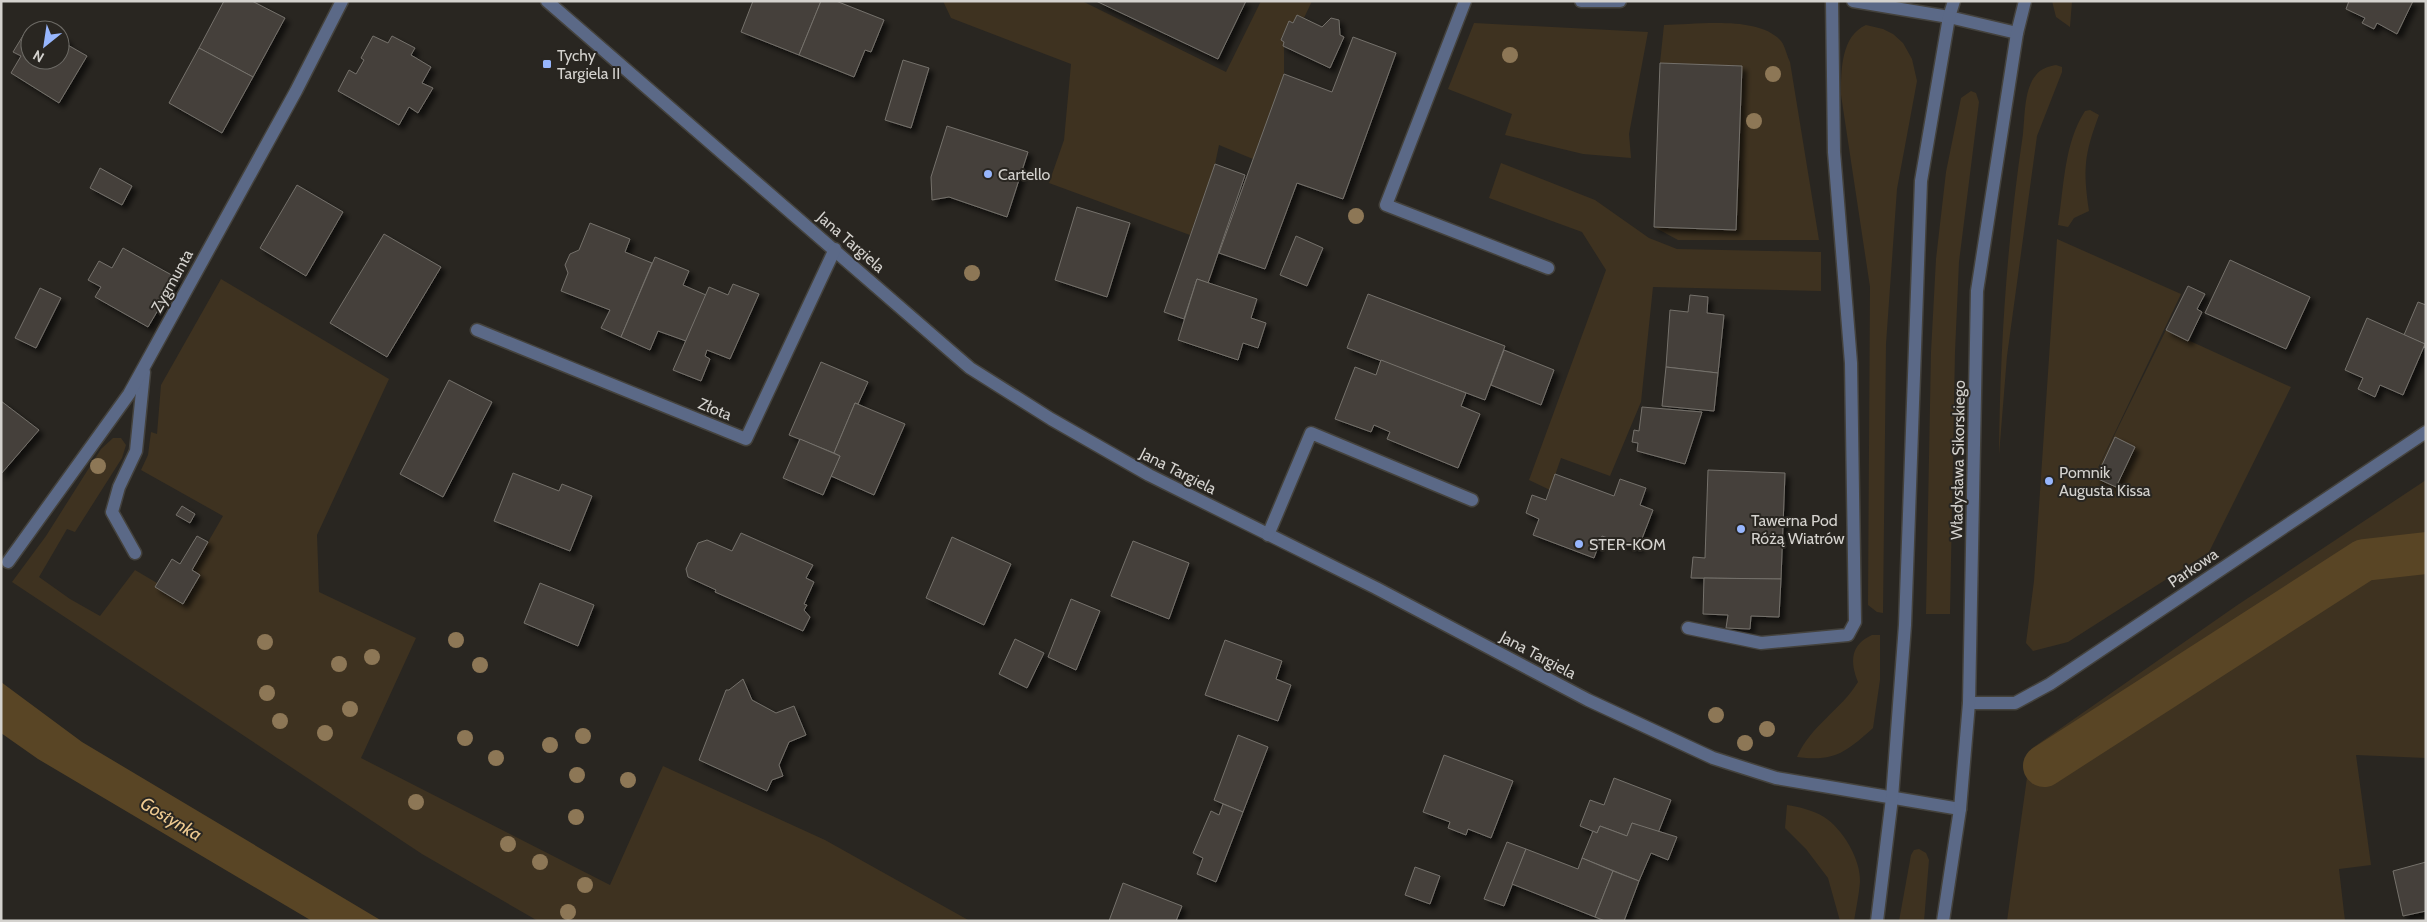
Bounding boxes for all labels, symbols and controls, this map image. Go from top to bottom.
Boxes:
north arrow [20,20,70,70]
text: N [30,46,47,67]
place label: Tychy Targiela II [557,46,620,83]
marker: Tychy Targiela II [541,58,553,70]
place label: Cartello [998,165,1051,184]
marker: Cartello [982,168,994,180]
street label: Jana Targiela [813,207,889,277]
street label: Zygmunta [147,246,197,316]
street label: Władysława Sikorskiego [1947,380,1969,540]
street label: Złota [696,394,735,424]
street label: Jana Targiela [1136,443,1220,499]
place label: Pomnik Augusta Kissa [2059,463,2151,500]
marker: Pomnik Augusta Kissa [2043,475,2055,487]
place label: Tawerna Pod Różą Wiatrów [1751,511,1845,548]
marker: Tawerna Pod Różą Wiatrów [1735,523,1747,535]
place label: STER-KOM [1589,535,1666,554]
marker: STER-KOM [1573,538,1585,550]
street label: Parkowa [2164,544,2222,592]
street label: Jana Targiela [1496,627,1580,683]
water label: Gostynka [136,792,206,846]

